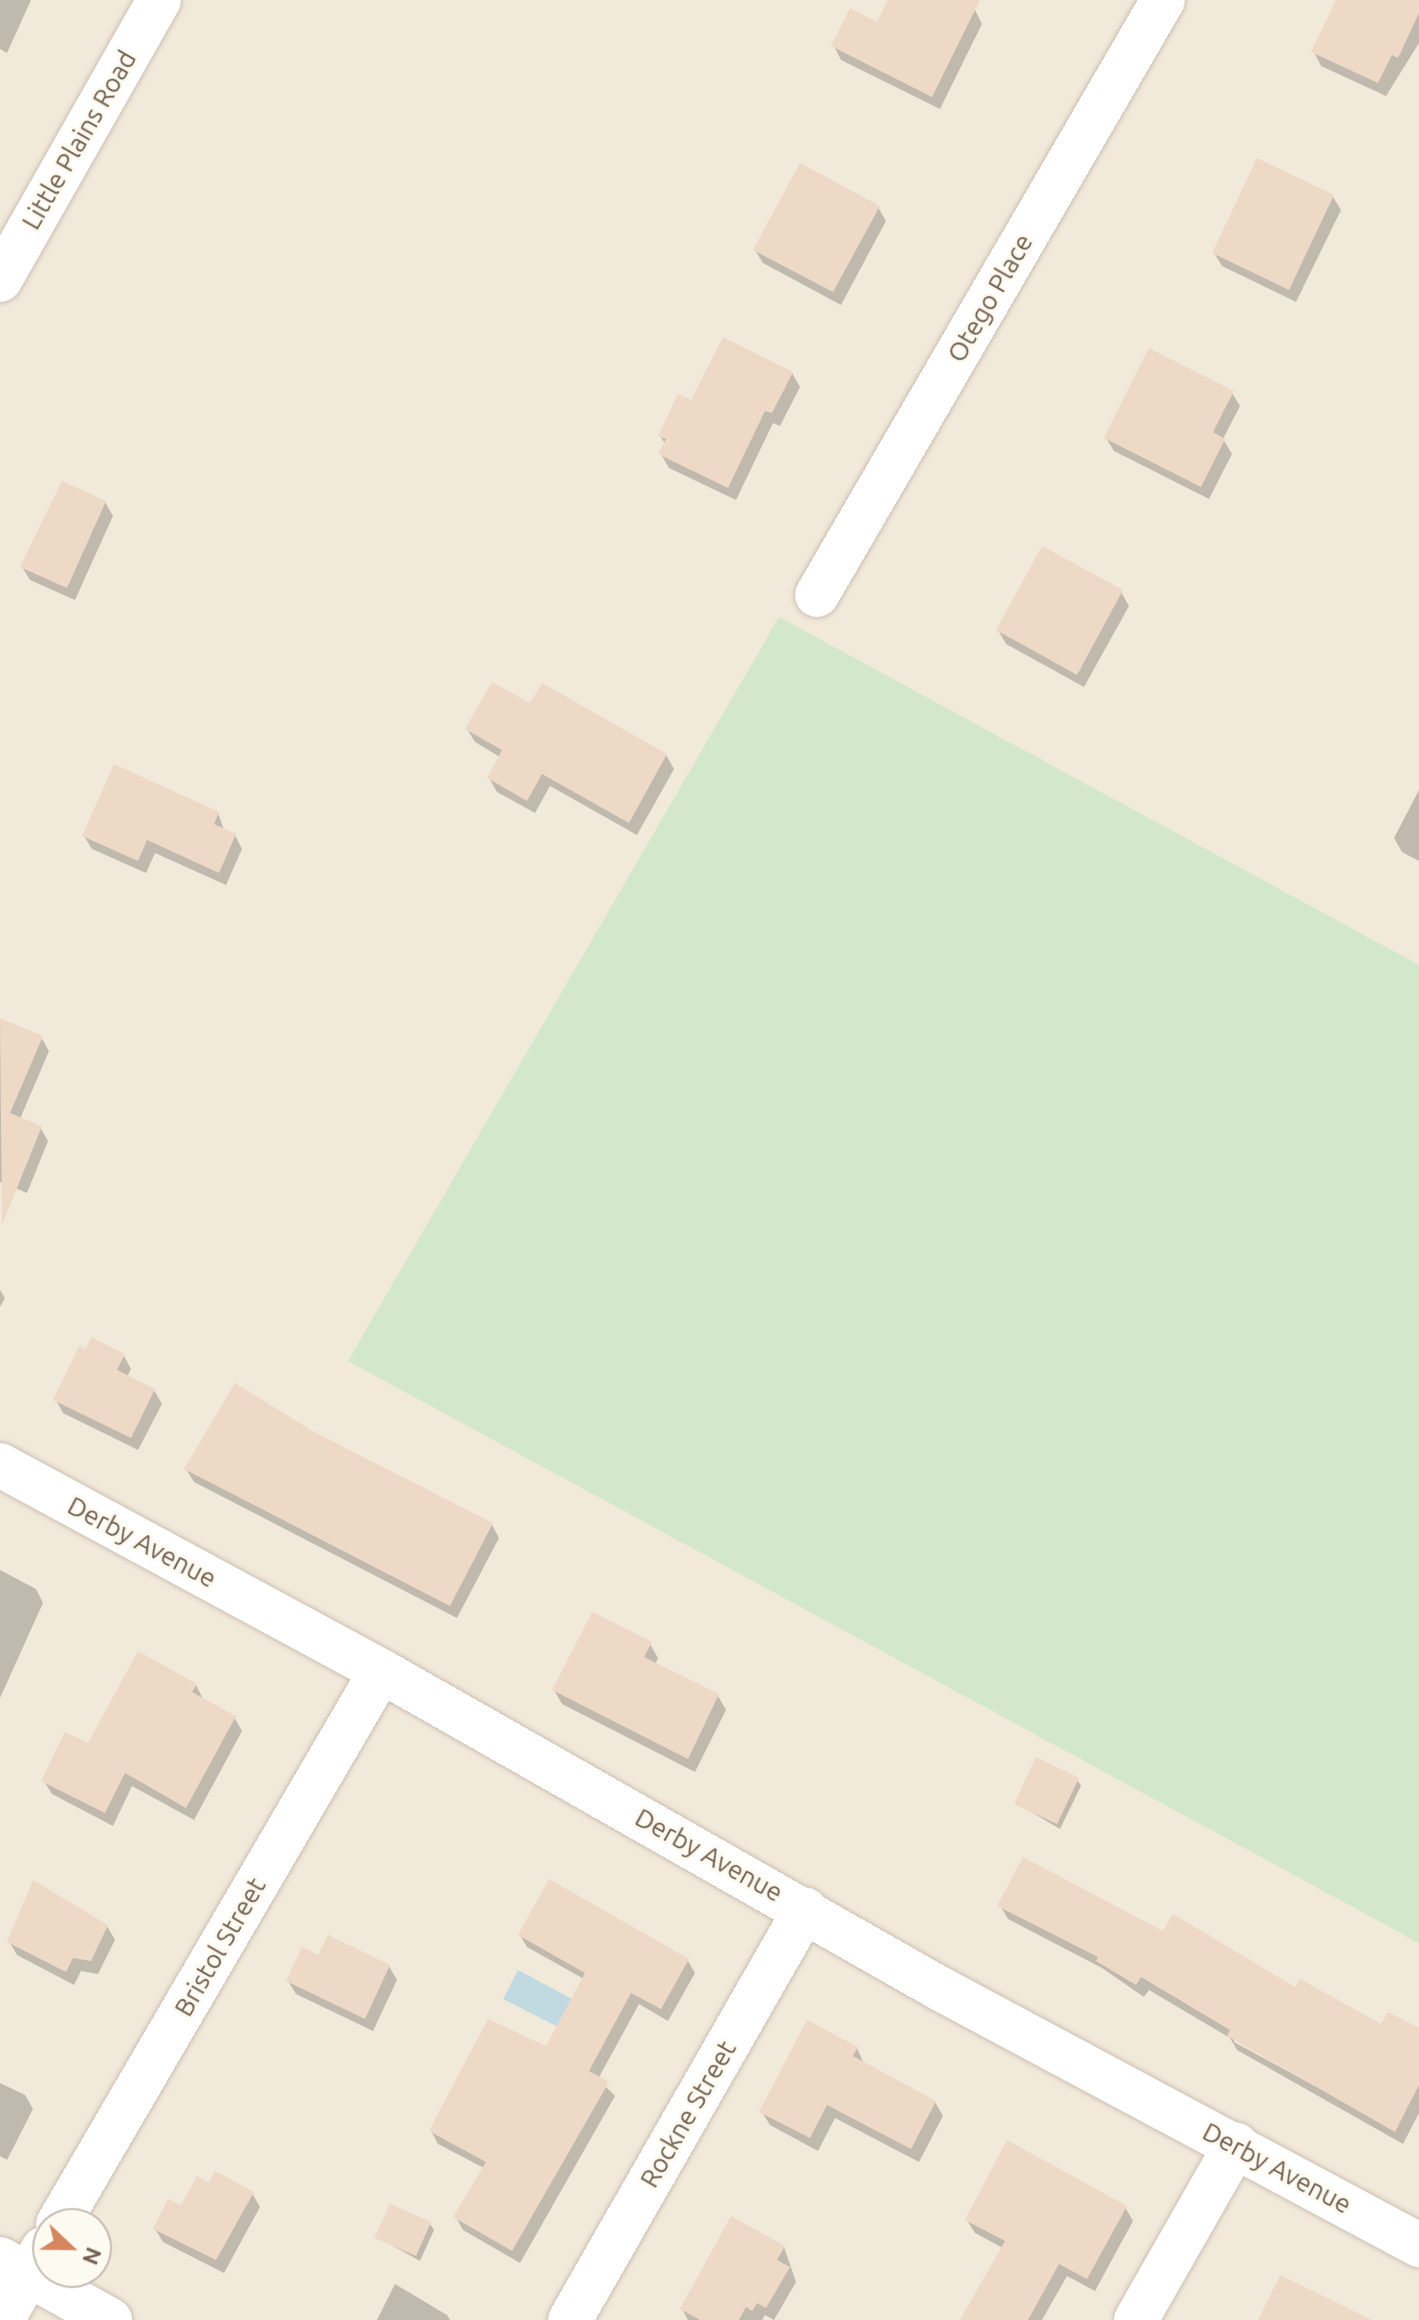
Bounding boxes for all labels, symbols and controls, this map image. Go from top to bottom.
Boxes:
street label: Little Plains Road [15,45,143,235]
street label: Otego Place [941,228,1039,368]
street label: Derby Avenue [62,1490,222,1594]
street label: Derby Avenue [630,1802,788,1908]
street label: Bristol Street [168,1872,272,2022]
street label: Rockne Street [633,2035,743,2193]
street label: Derby Avenue [1197,2116,1357,2220]
north arrow [32,2208,112,2288]
text: N [78,2244,108,2269]

